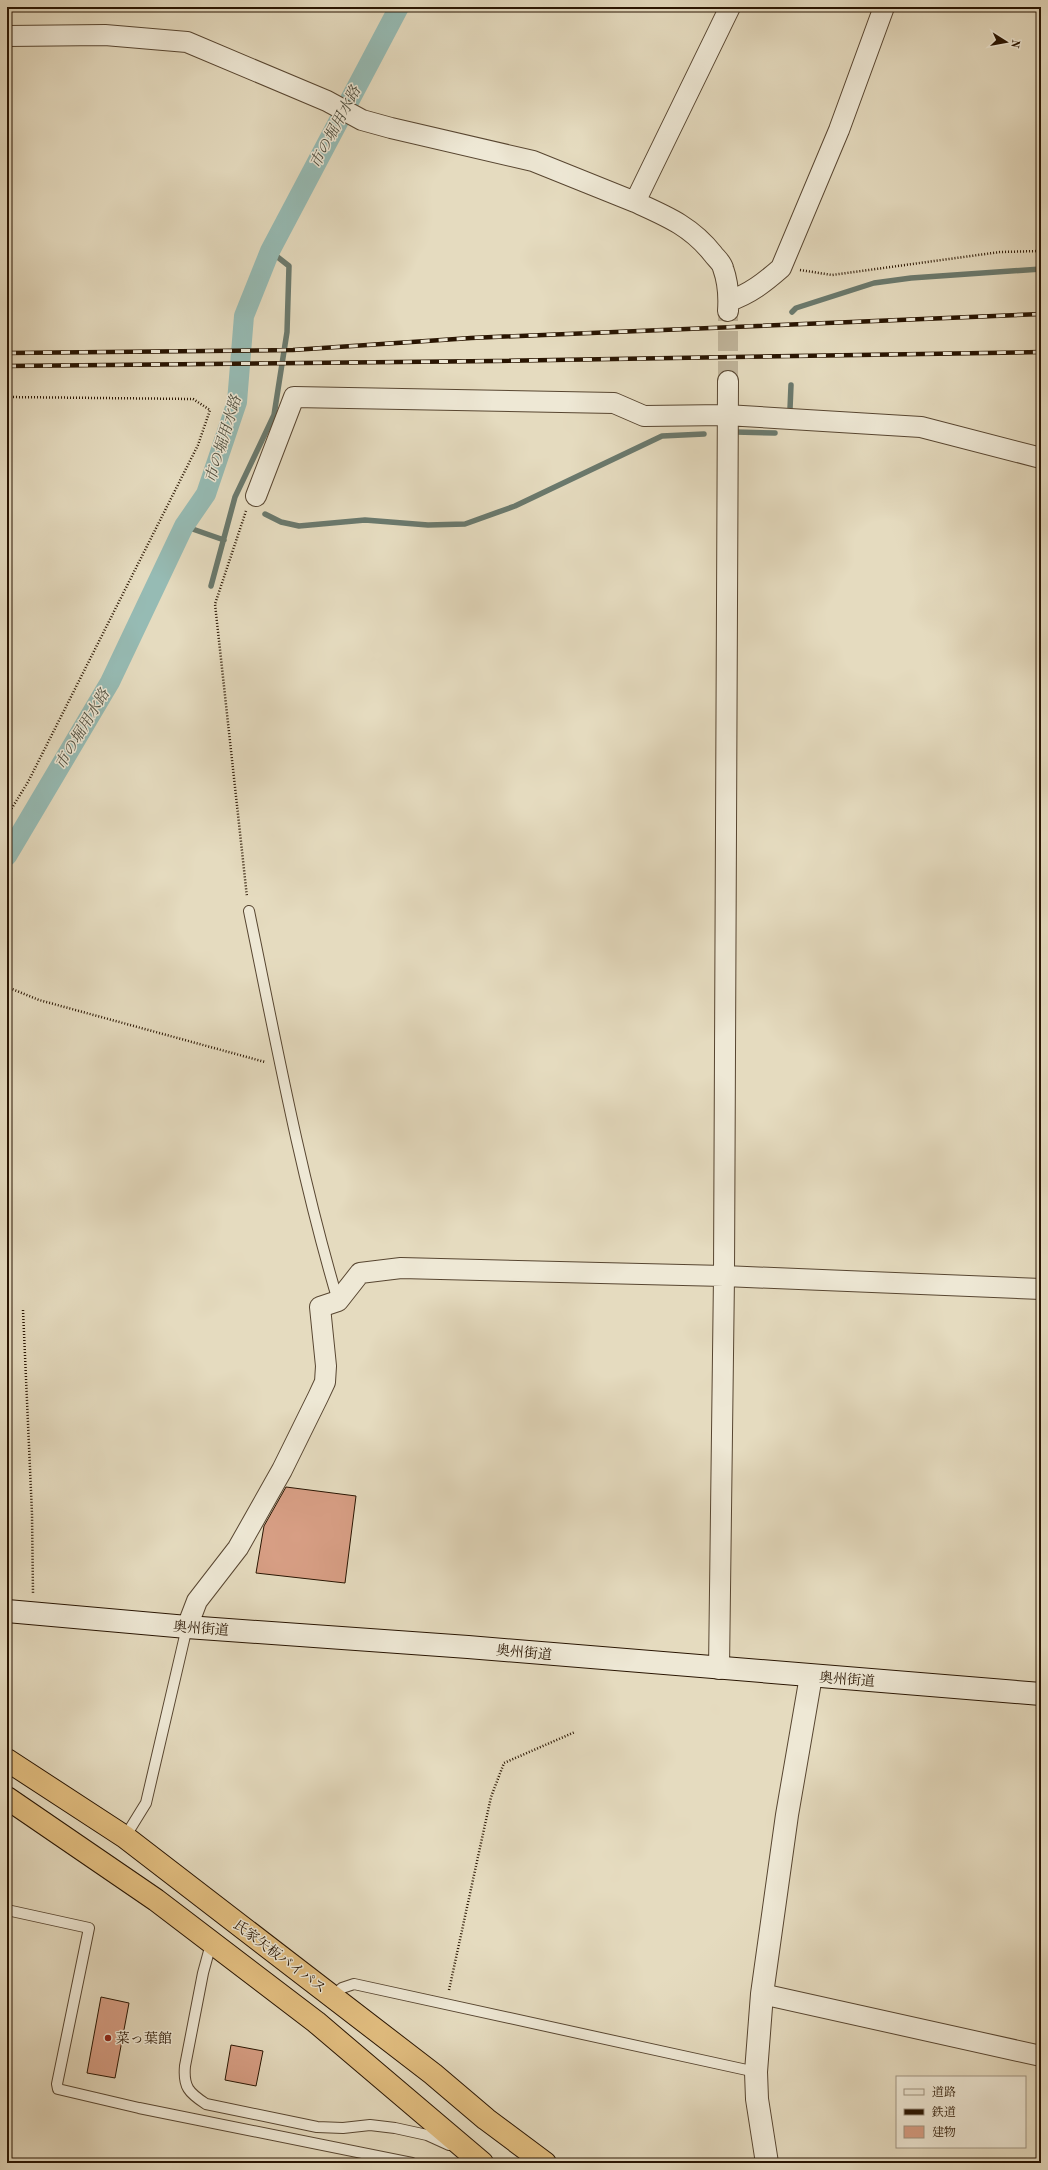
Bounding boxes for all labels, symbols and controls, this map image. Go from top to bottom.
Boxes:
north arrow [986,22,1026,62]
text: N [1008,38,1021,49]
water label: 市の堀用水路 [307,83,365,171]
water label: 市の堀用水路 [202,393,245,485]
water label: 市の堀用水路 [52,685,113,772]
street label: 奥州街道 [173,1619,229,1638]
street label: 奥州街道 [495,1643,553,1662]
street label: 奥州街道 [819,1670,875,1689]
street label: 氏家矢板バイパス [231,1917,329,1996]
place label: 菜っ葉館 [116,2031,172,2046]
marker: 菜っ葉館 [103,2033,113,2043]
legend [896,2076,1026,2148]
text: 道路 [932,2085,956,2099]
text: 鉄道 [931,2105,956,2119]
text: 建物 [932,2125,956,2139]

